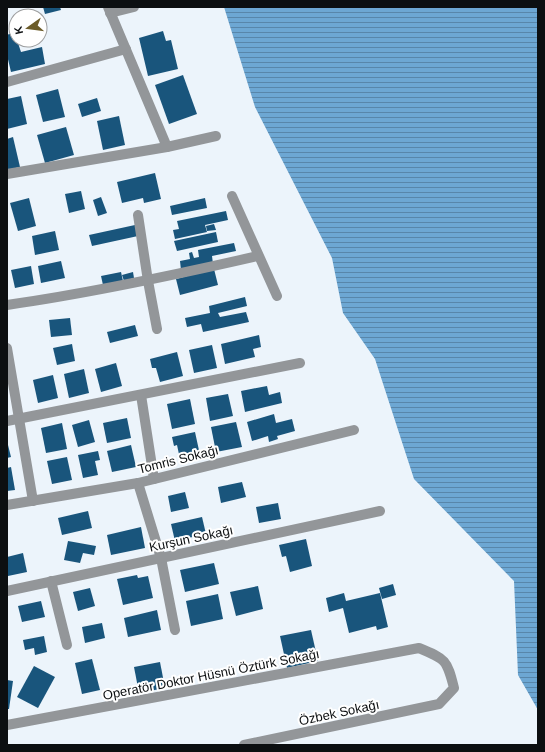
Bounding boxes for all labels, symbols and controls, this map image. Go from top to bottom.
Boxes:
north arrow [8,8,48,48]
text: K [12,25,25,36]
street label: Tomris Sokağı [136,442,220,477]
street label: Kurşun Sokağı [148,522,234,555]
street label: Operatör Doktor Hüsnü Öztürk Sokağı [102,646,321,703]
street label: Özbek Sokağı [298,697,381,728]

